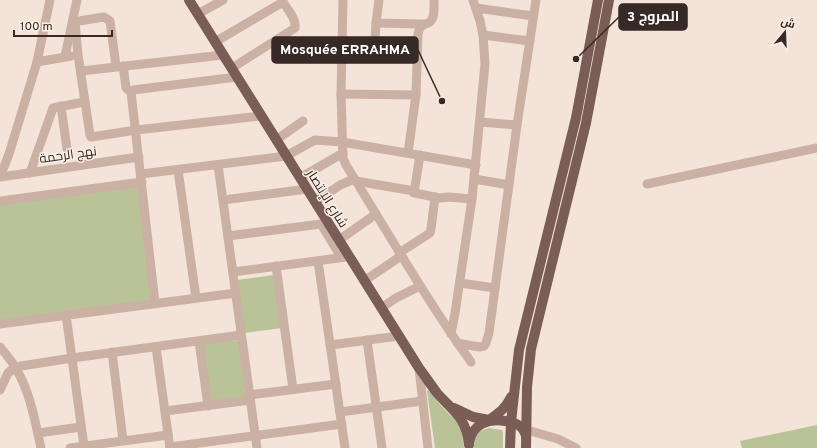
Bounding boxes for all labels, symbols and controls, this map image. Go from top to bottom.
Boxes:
callout: المروج 3 [619,4,687,30]
text: المروج 3 [627,9,679,26]
scale bar [14,12,112,38]
north arrow [765,12,805,52]
text: ش [779,15,797,32]
text: 100 m [20,19,53,35]
callout: Mosquée ERRAHMA [272,37,418,63]
text: Mosquée ERRAHMA [280,42,410,59]
street label: نهج الرحمة [39,144,98,168]
street label: شارع الإنتصار [302,166,351,231]

